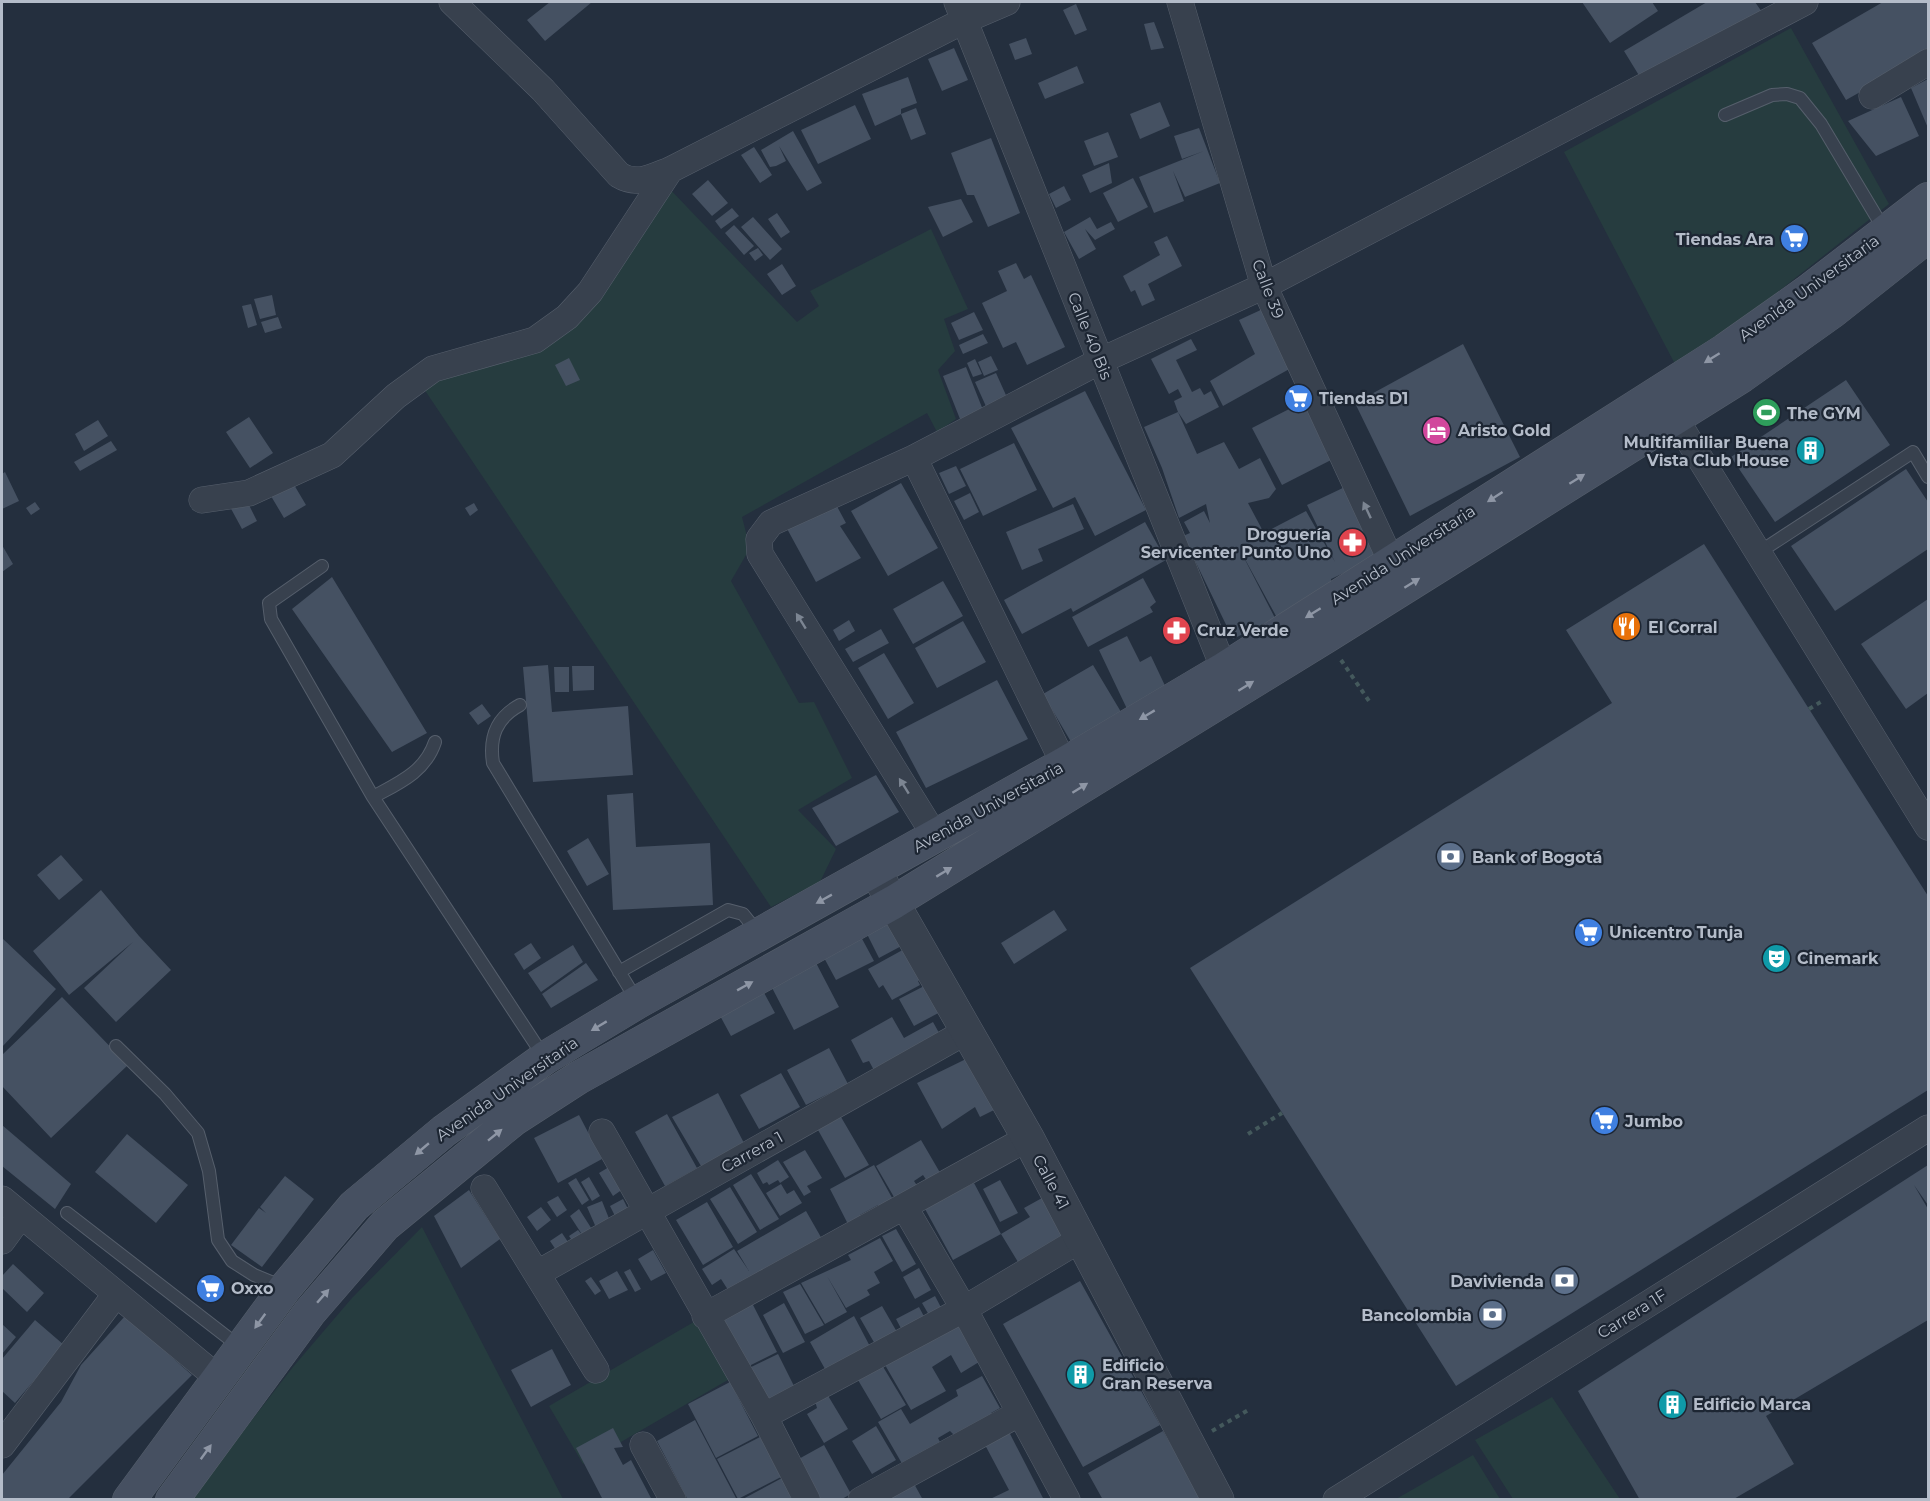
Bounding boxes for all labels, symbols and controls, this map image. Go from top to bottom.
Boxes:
supermarket icon: Tiendas Ara [1779,223,1811,255]
place label: Tiendas Ara [1676,230,1774,249]
street label: Avenida Universitaria [1735,231,1883,345]
street label: Calle 39 [1248,257,1288,321]
street label: Calle 40 Bis [1064,289,1116,383]
one-way arrow [1704,352,1720,363]
supermarket icon: Tiendas D1 [1282,382,1314,414]
place label: Tiendas D1 [1319,389,1408,408]
sports icon: The GYM [1750,397,1782,429]
place label: The GYM [1787,404,1861,423]
hotel icon: Aristo Gold [1421,414,1453,446]
place label: Aristo Gold [1457,421,1551,440]
place label: Multifamiliar Buena Vista Club House [1623,433,1789,470]
building icon: Multifamiliar Buena Vista Club House [1794,435,1826,467]
one-way arrow [1569,474,1585,485]
one-way arrow [1487,491,1503,502]
street label: Avenida Universitaria [1327,501,1479,609]
one-way arrow [1362,501,1372,519]
place label: Droguería Servicenter Punto Uno [1141,525,1331,562]
pharmacy icon: Droguería Servicenter Punto Uno [1336,527,1368,559]
one-way arrow [1404,577,1420,588]
one-way arrow [1305,608,1321,619]
restaurant icon: El Corral [1611,611,1643,643]
one-way arrow [796,612,807,629]
pharmacy icon: Cruz Verde [1160,614,1192,646]
place label: El Corral [1648,618,1718,637]
place label: Cruz Verde [1197,621,1289,640]
one-way arrow [1238,680,1254,691]
one-way arrow [1139,710,1155,721]
street label: Avenida Universitaria [910,758,1066,856]
one-way arrow [899,778,910,794]
one-way arrow [1072,782,1088,793]
bank icon: Bank of Bogotá [1435,841,1467,873]
place label: Bank of Bogotá [1472,848,1602,867]
one-way arrow [936,866,952,877]
one-way arrow [815,894,832,904]
supermarket icon: Unicentro Tunja [1572,916,1604,948]
place label: Unicentro Tunja [1609,923,1743,942]
theatre icon: Cinemark [1760,942,1792,974]
place label: Cinemark [1797,949,1879,968]
one-way arrow [737,981,754,991]
one-way arrow [591,1020,607,1031]
street label: Avenida Universitaria [432,1033,582,1145]
supermarket icon: Jumbo [1588,1105,1620,1137]
place label: Jumbo [1624,1112,1683,1131]
street label: Carrera 1 [718,1127,786,1177]
one-way arrow [488,1129,503,1141]
one-way arrow [414,1143,430,1156]
street label: Calle 41 [1029,1151,1073,1213]
bank icon: Davivienda [1549,1265,1581,1297]
supermarket icon: Oxxo [194,1272,226,1304]
place label: Davivienda [1450,1272,1544,1291]
place label: Oxxo [231,1279,274,1298]
street label: Carrera 1F [1594,1285,1670,1343]
one-way arrow [316,1289,329,1304]
bank icon: Bancolombia [1477,1299,1509,1331]
place label: Bancolombia [1361,1306,1472,1325]
one-way arrow [254,1313,266,1329]
place label: Edificio Gran Reserva [1102,1356,1213,1393]
building icon: Edificio Gran Reserva [1065,1358,1097,1390]
building icon: Edificio Marca [1656,1388,1688,1420]
place label: Edificio Marca [1693,1395,1811,1414]
one-way arrow [200,1445,212,1460]

